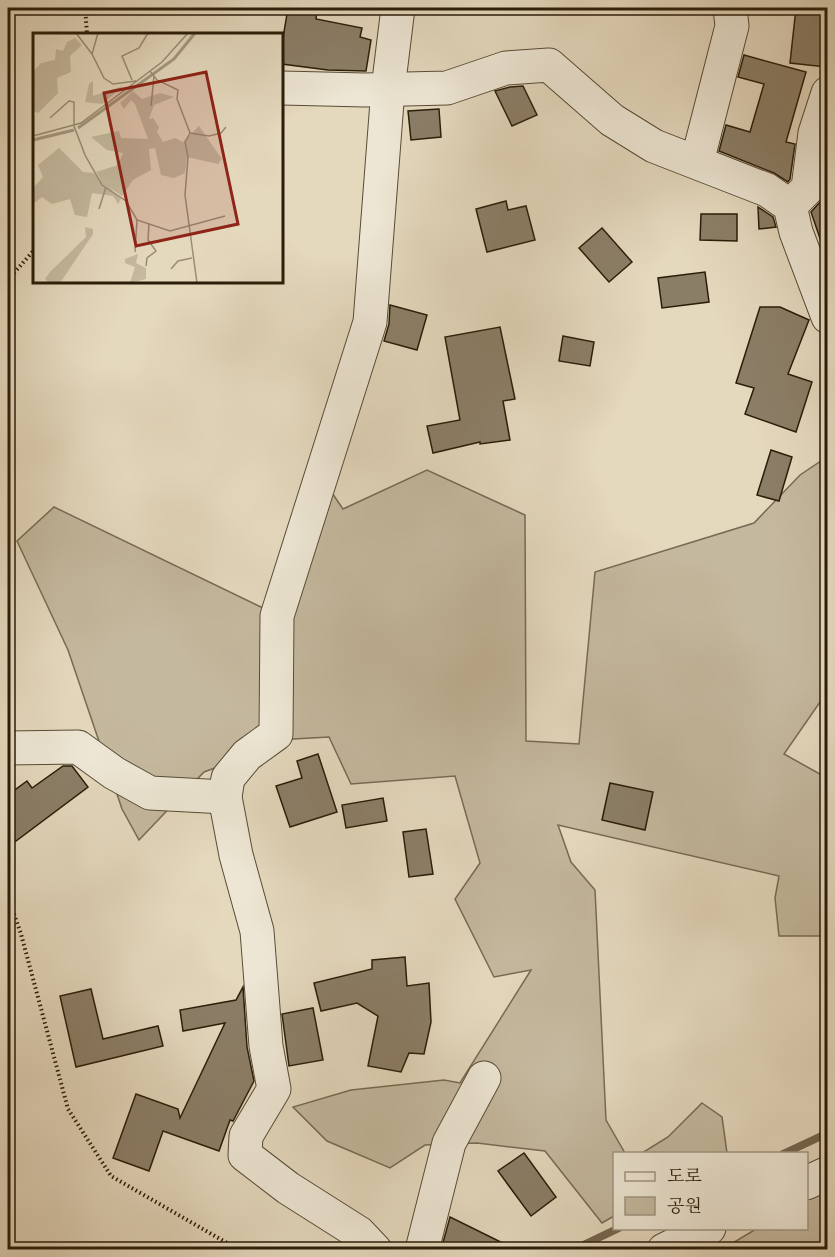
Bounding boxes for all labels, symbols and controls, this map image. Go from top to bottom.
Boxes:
inset map [33,33,284,284]
legend [613,1152,808,1230]
text: 도로 [667,1166,702,1189]
text: 공원 [667,1196,702,1219]

